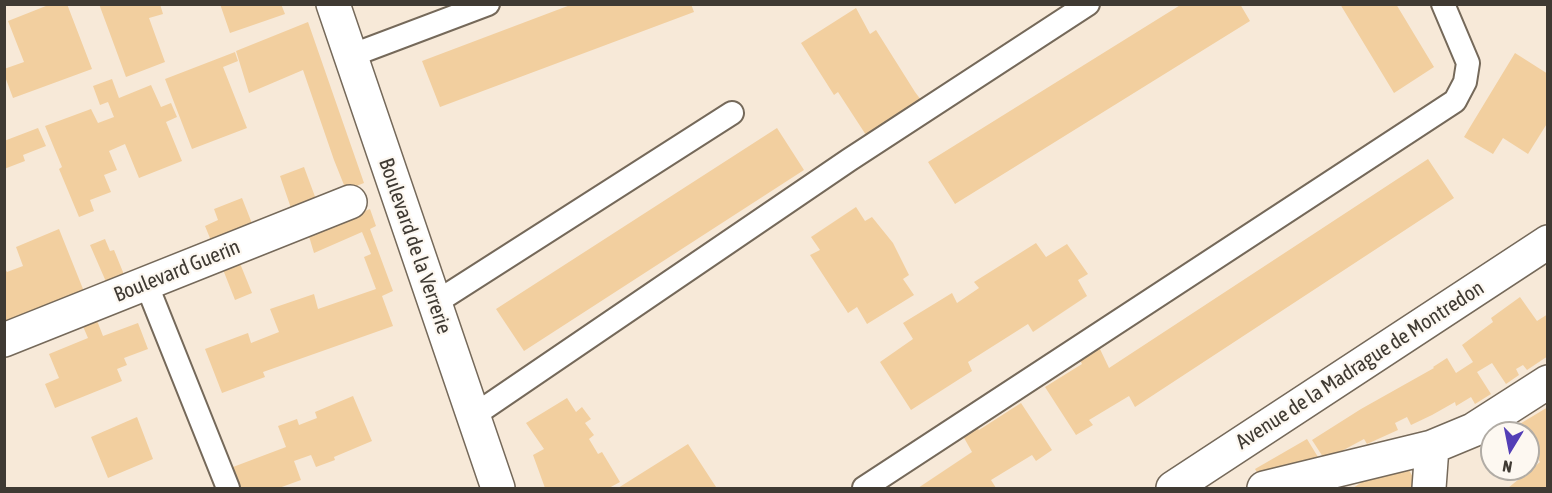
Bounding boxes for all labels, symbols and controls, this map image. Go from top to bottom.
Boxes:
street label: Boulevard de la Verrerie [373,155,457,337]
street label: Boulevard Guerin [110,234,244,308]
street label: Avenue de la Madrague de Montredon [1231,275,1489,455]
north arrow [1480,421,1540,481]
text: N [1501,457,1513,476]

